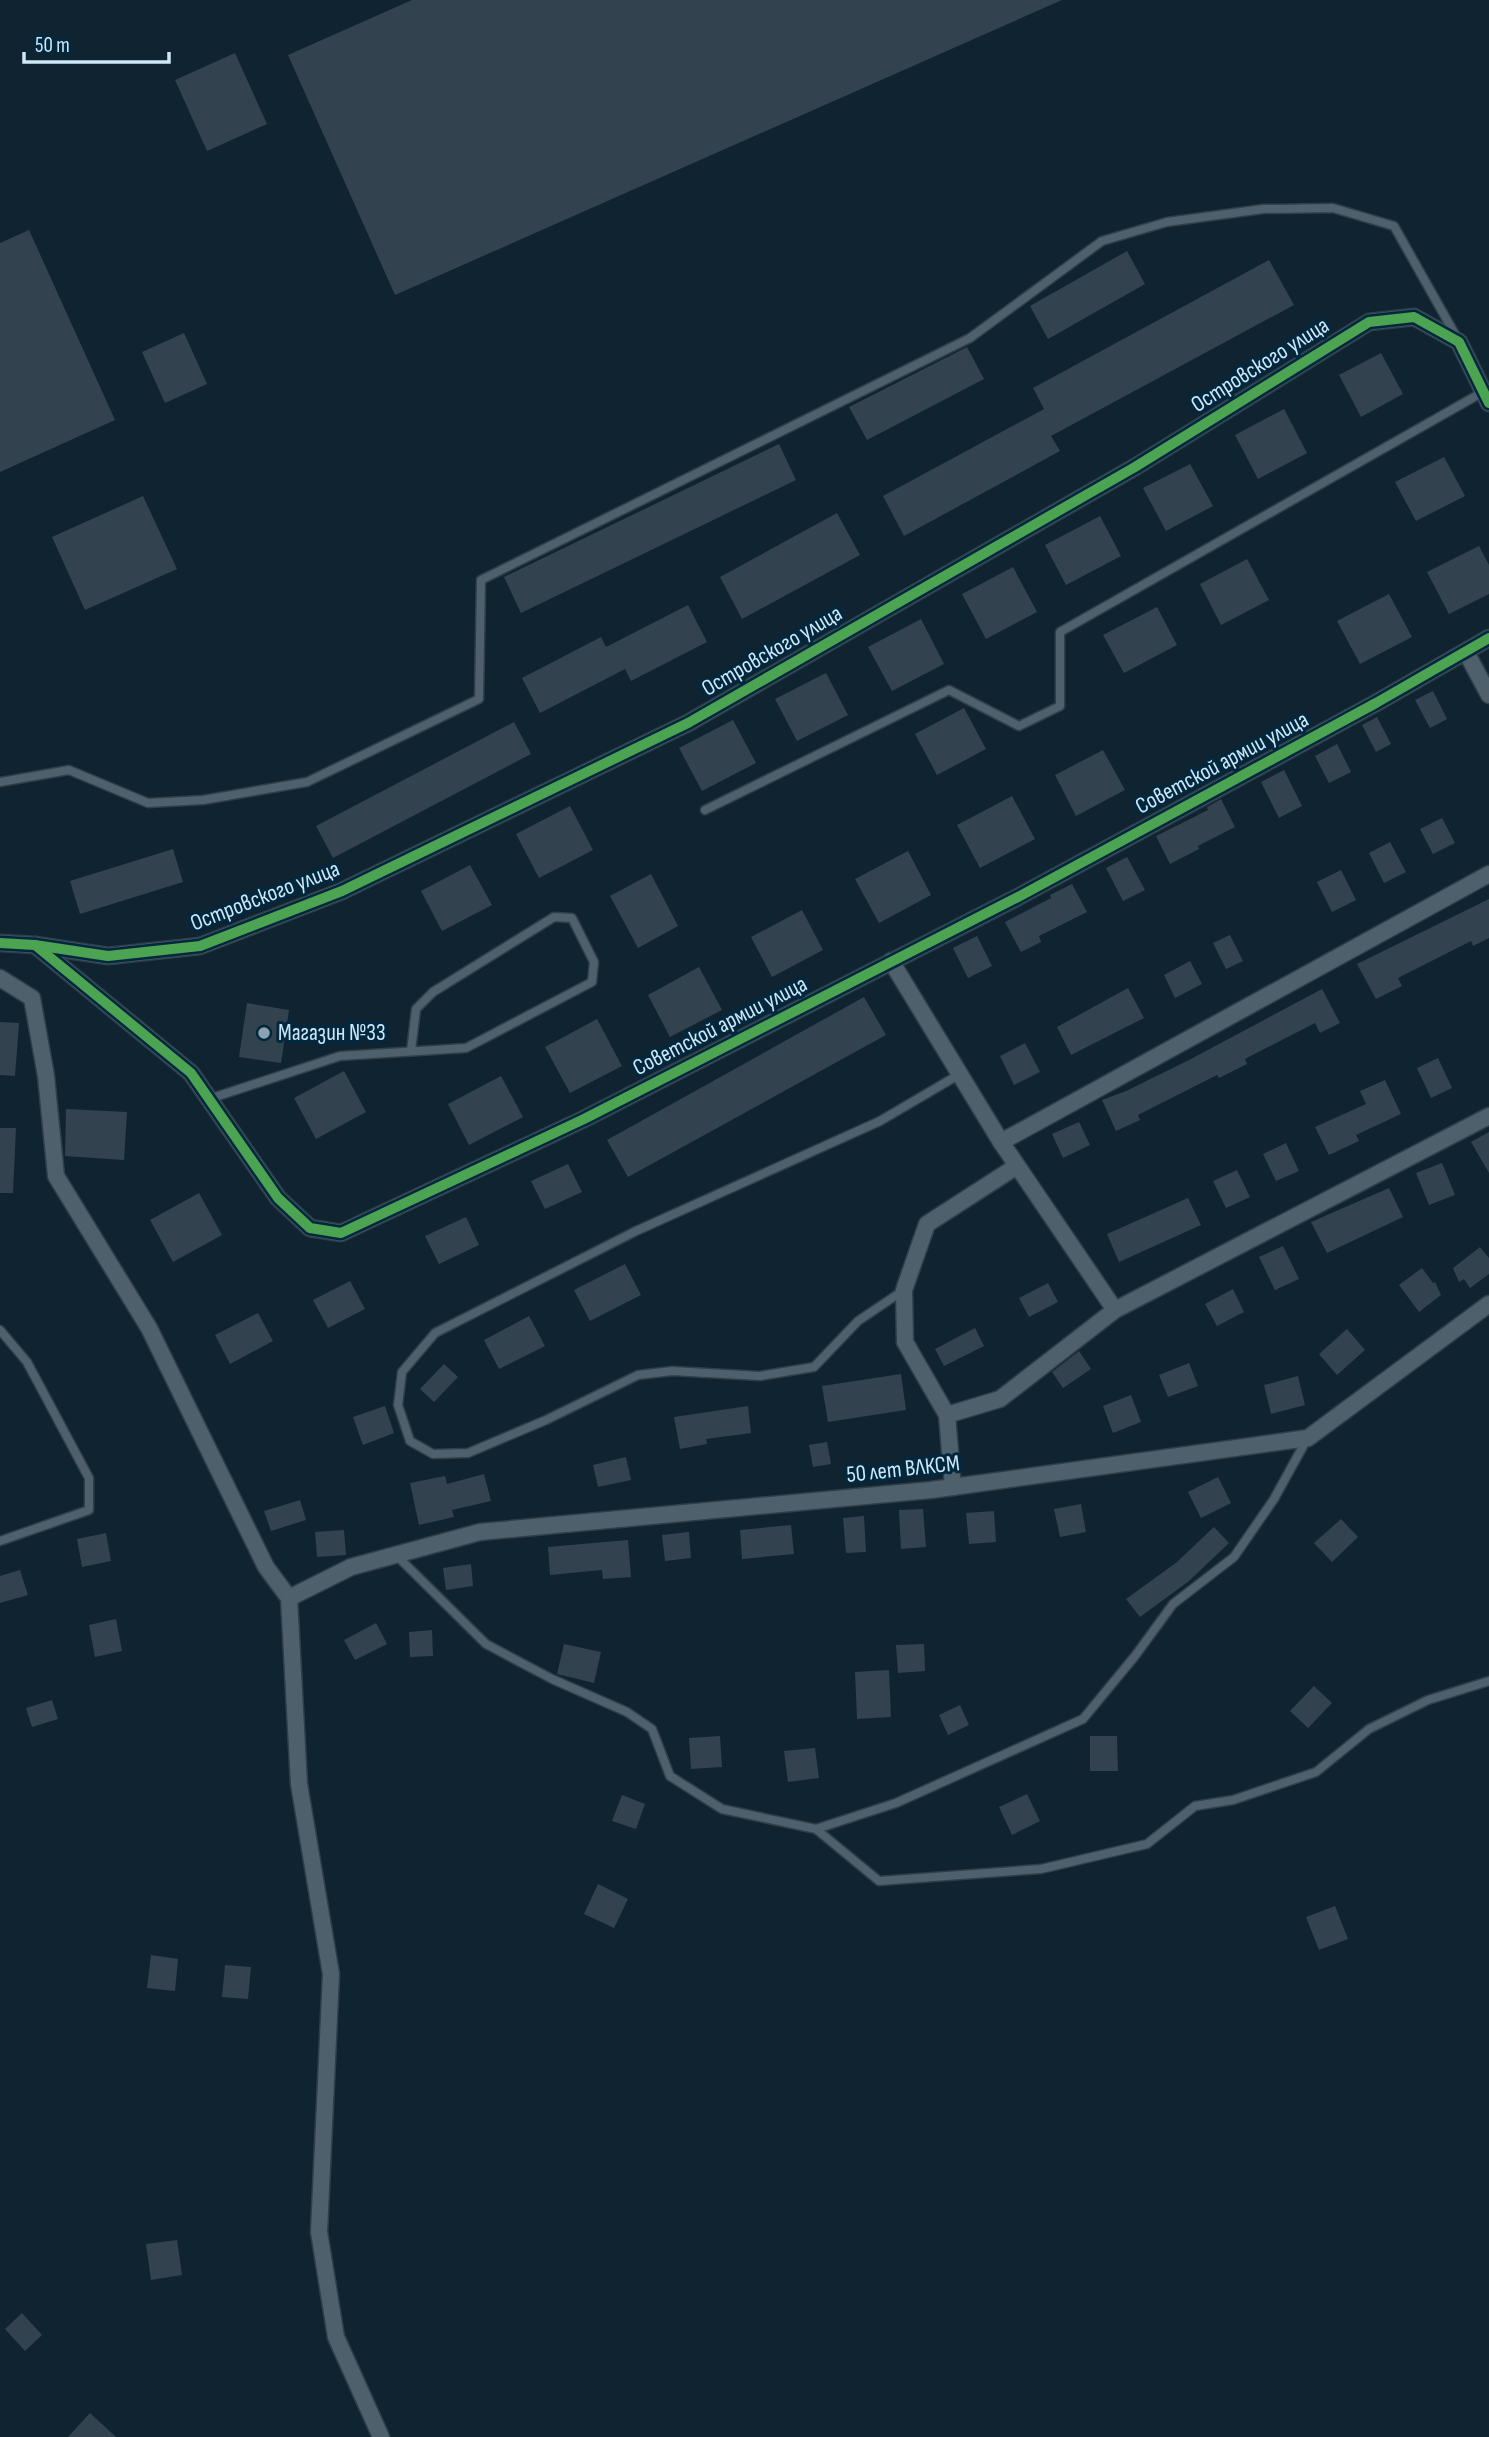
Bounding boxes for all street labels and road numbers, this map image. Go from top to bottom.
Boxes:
street label: Островского улица [1186,311,1334,419]
street label: Островского улица [697,599,847,703]
street label: Советской армии улица [1131,706,1313,820]
street label: Островского улица [186,855,344,937]
street label: Советской армии улица [628,970,812,1082]
street label: 50 лет ВЛКСМ [845,1449,961,1489]

